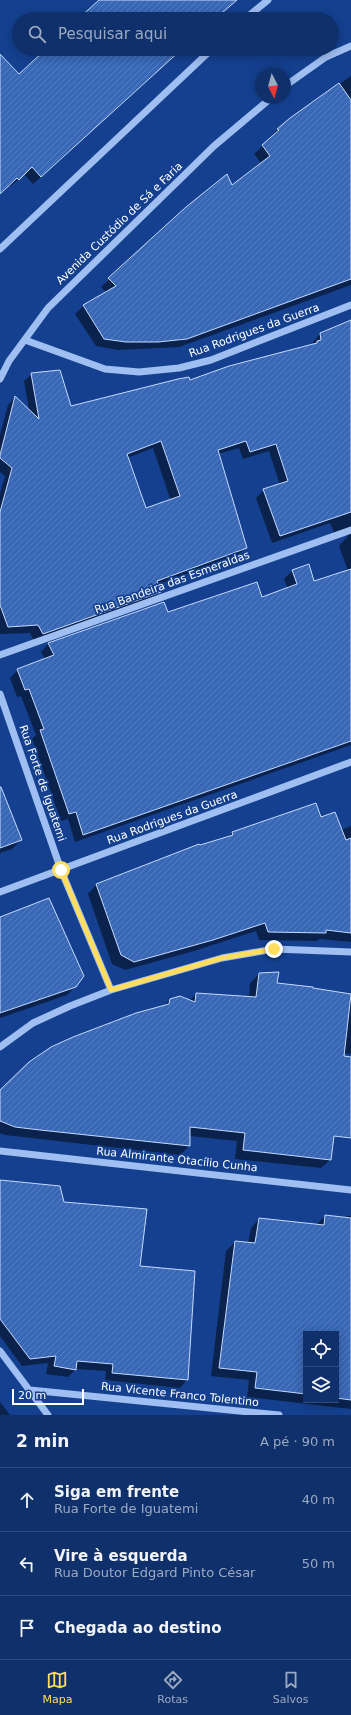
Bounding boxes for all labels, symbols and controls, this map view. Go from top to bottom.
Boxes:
search box [12,12,339,56]
icon: search [26,23,48,45]
text: Pesquisar aqui [58,25,167,43]
north arrow [255,68,291,104]
street label: Avenida Custódio de Sá e Faria [54,160,185,287]
street label: Rua Rodrigues da Guerra [187,301,321,360]
street label: Rua Bandeira das Esmeraldas [93,548,252,617]
street label: Rua Forte de Iguatemi [16,723,69,843]
street label: Rua Rodrigues da Guerra [105,788,239,847]
route start [52,861,70,879]
route end [265,940,283,958]
street label: Rua Almirante Otacílio Cunha [96,1145,258,1174]
map controls [303,1331,339,1403]
button: locate [303,1331,339,1367]
button: layers [303,1367,339,1403]
street label: Rua Vicente Franco Tolentino [100,1380,260,1409]
scale bar [12,1387,84,1406]
text: 20 m [18,1389,46,1402]
text: 2 min [16,1431,69,1451]
text: A pé · 90 m [260,1434,335,1449]
text: Siga em frente [54,1483,179,1501]
icon: ahead [16,1489,38,1511]
text: 40 m [302,1492,335,1507]
text: Rua Forte de Iguatemi [54,1501,198,1516]
text: Vire à esquerda [54,1547,188,1565]
icon: left [16,1553,38,1575]
text: 50 m [302,1556,335,1571]
text: Rua Doutor Edgard Pinto César [54,1565,255,1580]
icon: arrive [16,1617,38,1639]
text: Chegada ao destino [54,1619,222,1637]
tab: Mapa [42,1669,72,1706]
tab: Rotas [157,1669,188,1706]
tab: Salvos [273,1669,309,1706]

